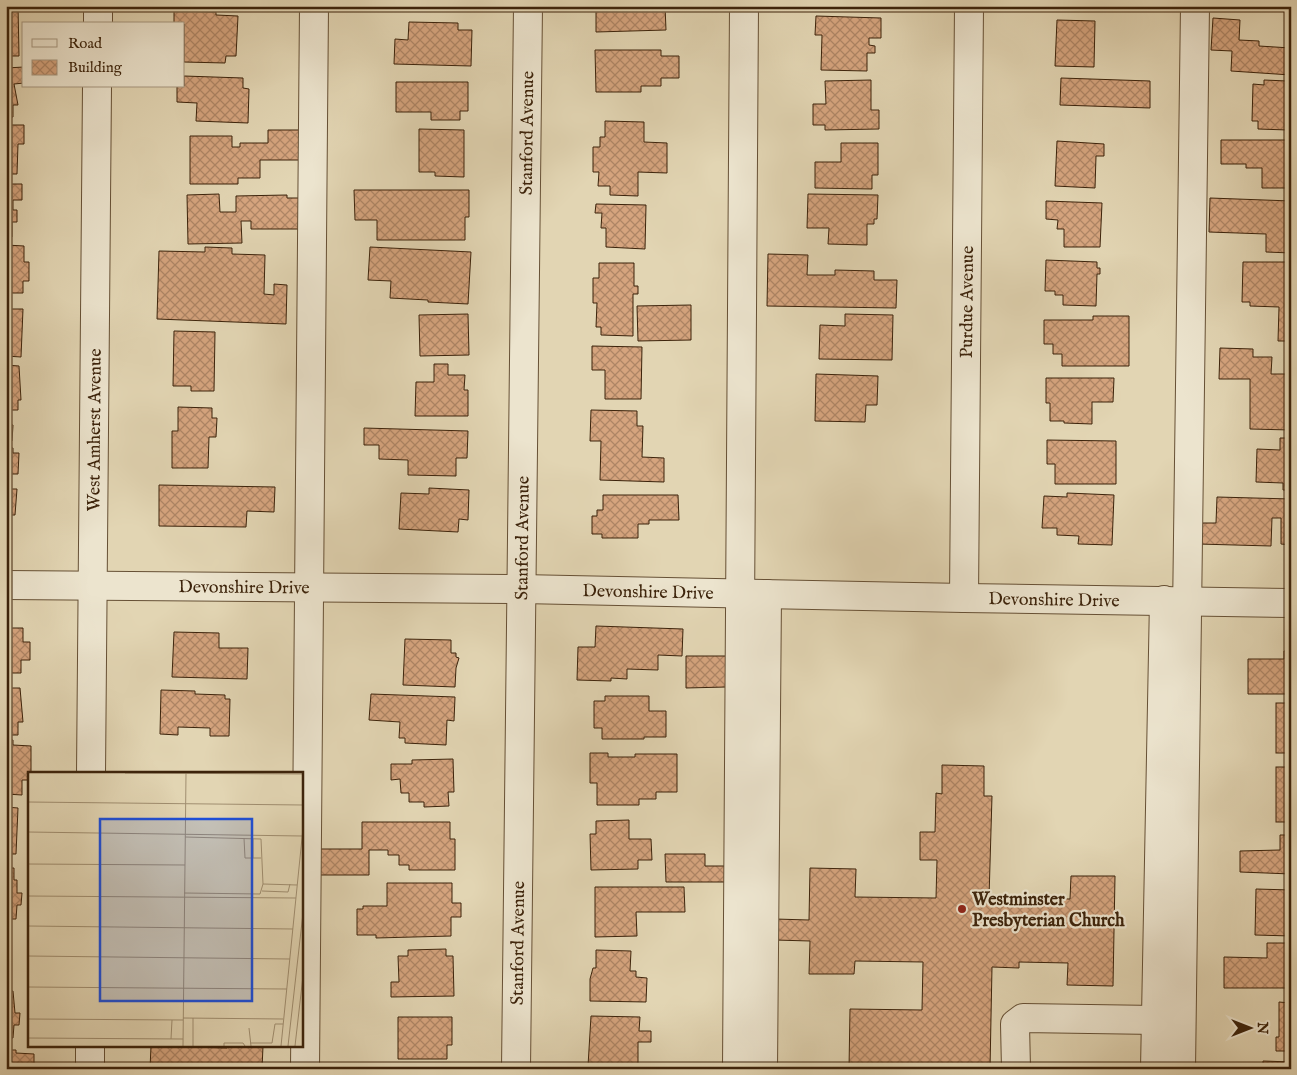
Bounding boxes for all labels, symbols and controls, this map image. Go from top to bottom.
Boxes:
legend [22,22,185,88]
text: Road [68,34,103,53]
text: Building [68,58,123,77]
street label: Stanford Avenue [516,71,540,195]
street label: Purdue Avenue [956,246,980,358]
street label: West Amherst Avenue [83,348,108,512]
street label: Stanford Avenue [511,476,536,600]
street label: Devonshire Drive [178,576,310,600]
street label: Devonshire Drive [582,580,714,606]
street label: Devonshire Drive [988,588,1120,613]
inset map [28,772,302,1048]
street label: Stanford Avenue [507,881,531,1005]
place label: Westminster Presbyterian Church [971,889,1125,933]
marker: Westminster Presbyterian Church [956,903,968,915]
north arrow [1224,1002,1274,1052]
text: N [1253,1021,1271,1034]

